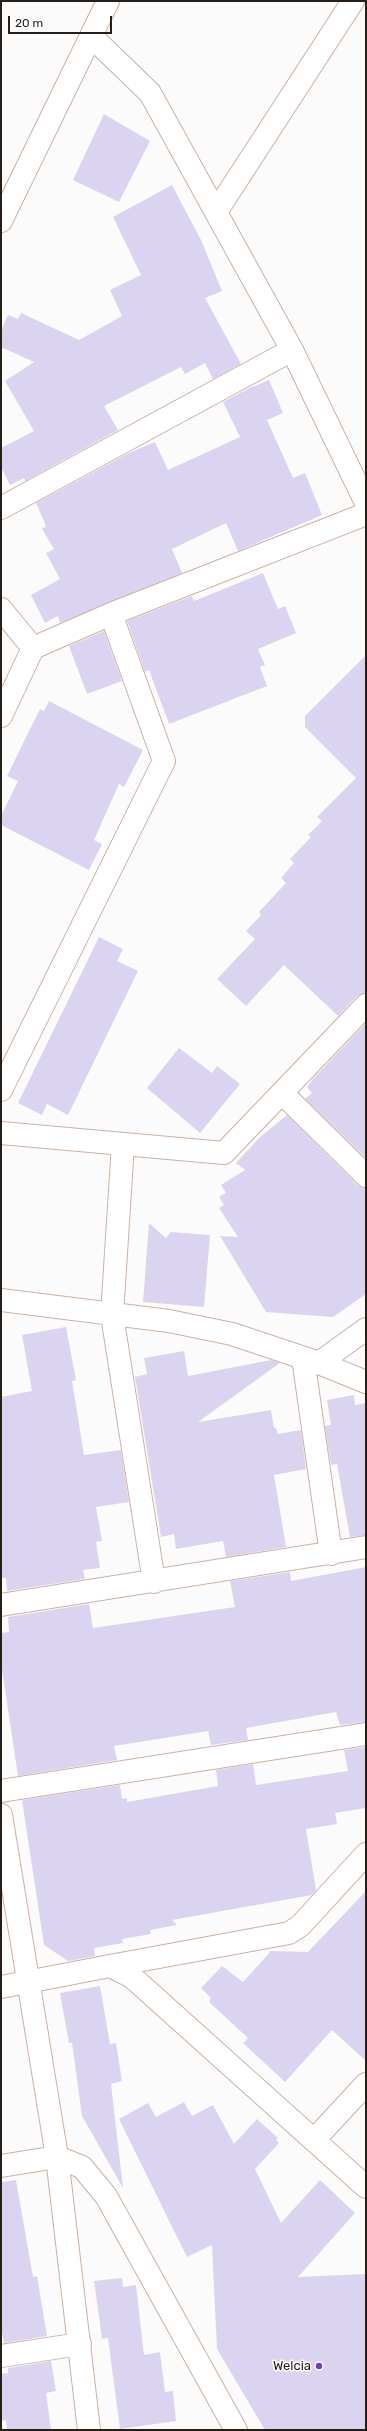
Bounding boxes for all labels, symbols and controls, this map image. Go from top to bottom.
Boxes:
scale bar [10,8,114,34]
text: 20 m [15,16,43,30]
place label: Welcia [273,2358,311,2374]
marker: Welcia [314,2361,324,2371]

